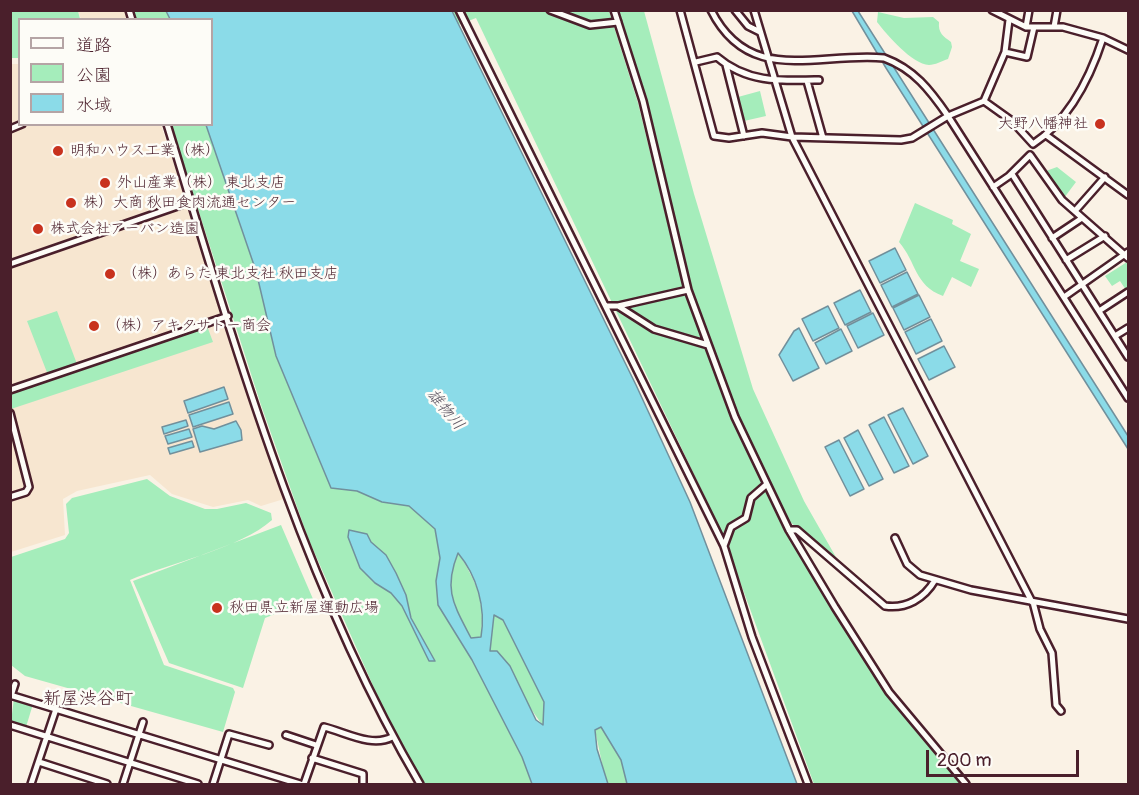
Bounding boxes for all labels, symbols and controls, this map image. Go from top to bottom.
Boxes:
legend [18,18,213,126]
text: 道路 [76,34,112,57]
text: 公園 [76,64,112,87]
text: 水域 [76,94,112,117]
place label: 大野八幡神社 [998,115,1088,133]
marker: 大野八幡神社 [1093,117,1107,131]
place label: 明和ハウス工業（株） [70,142,220,160]
marker: 明和ハウス工業（株） [51,144,65,158]
place label: 外山産業（株） 東北支店 [117,174,285,192]
marker: 外山産業（株） 東北支店 [98,176,112,190]
place label: 株）大商 秋田食肉流通センター [83,194,296,212]
marker: 株）大商 秋田食肉流通センター [64,196,78,210]
place label: 株式会社アーバン造園 [50,220,199,238]
marker: 株式会社アーバン造園 [31,222,45,236]
place label: （株）あらた 東北支社 秋田支店 [122,265,339,283]
marker: （株）あらた 東北支社 秋田支店 [103,267,117,281]
place label: （株）アキタサトー商会 [106,317,271,335]
marker: （株）アキタサトー商会 [87,319,101,333]
water label: 雄物川 [422,385,468,435]
place label: 秋田県立新屋運動広場 [229,599,379,617]
marker: 秋田県立新屋運動広場 [210,601,224,615]
district label: 新屋渋谷町 [43,688,133,710]
scale bar [929,738,1082,776]
text: 200 m [937,749,992,772]

